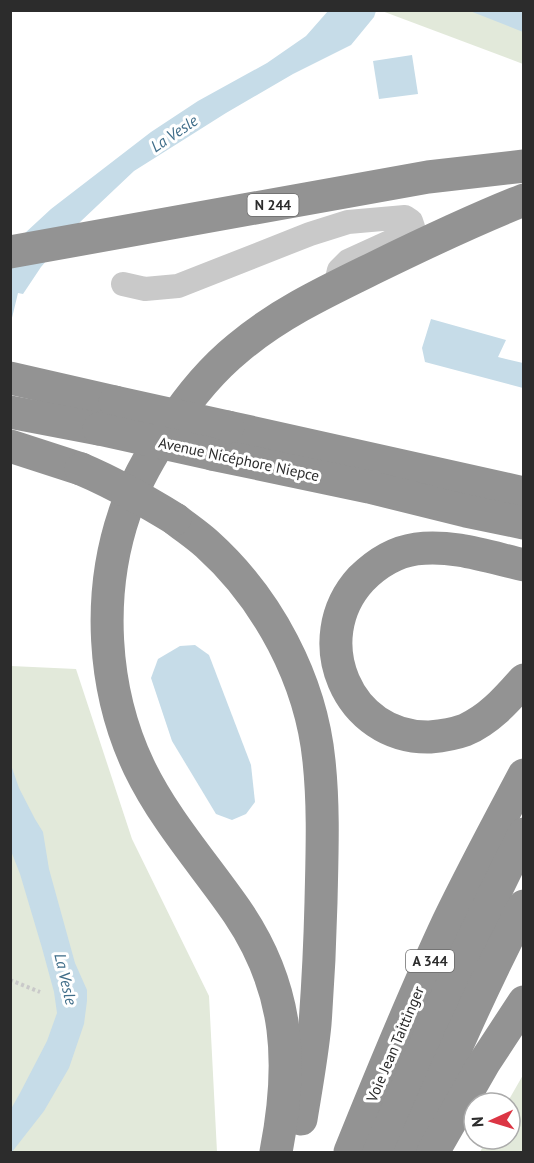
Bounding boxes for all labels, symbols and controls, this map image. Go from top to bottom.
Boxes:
water label: La Vesle [147,110,202,156]
road number: N 244 [248,194,298,216]
street label: Avenue Nicéphore Niepce [157,433,321,485]
road number: A 344 [406,950,454,972]
water label: La Vesle [50,951,82,1007]
street label: Voie Jean Taittinger [362,983,428,1106]
north arrow [462,1091,522,1151]
text: N [467,1116,487,1128]

